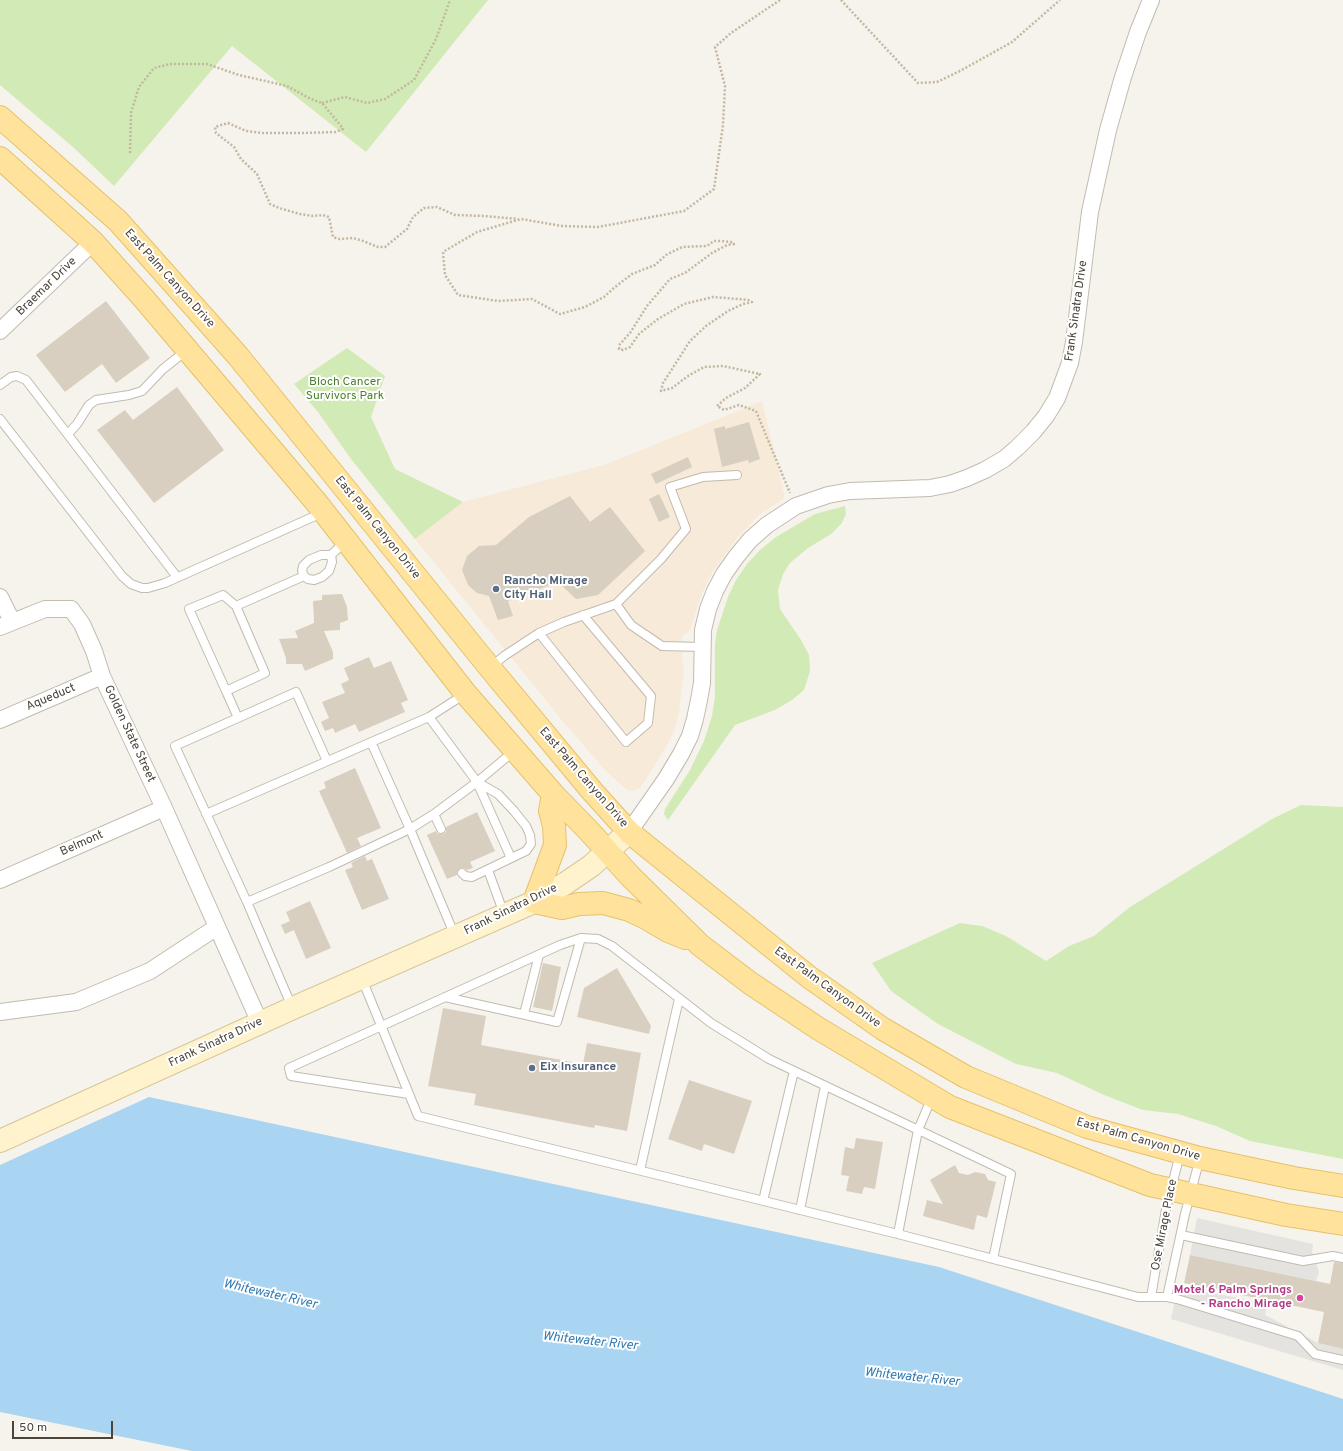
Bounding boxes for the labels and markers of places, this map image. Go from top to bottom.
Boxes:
place label: Rancho Mirage City Hall [504,575,588,603]
marker: Rancho Mirage City Hall [491,584,501,594]
place label: Eix Insurance [540,1061,616,1075]
marker: Eix Insurance [527,1063,537,1073]
place label: Motel 6 Palm Springs - Rancho Mirage [1174,1284,1292,1312]
marker: Motel 6 Palm Springs - Rancho Mirage [1295,1293,1305,1303]

